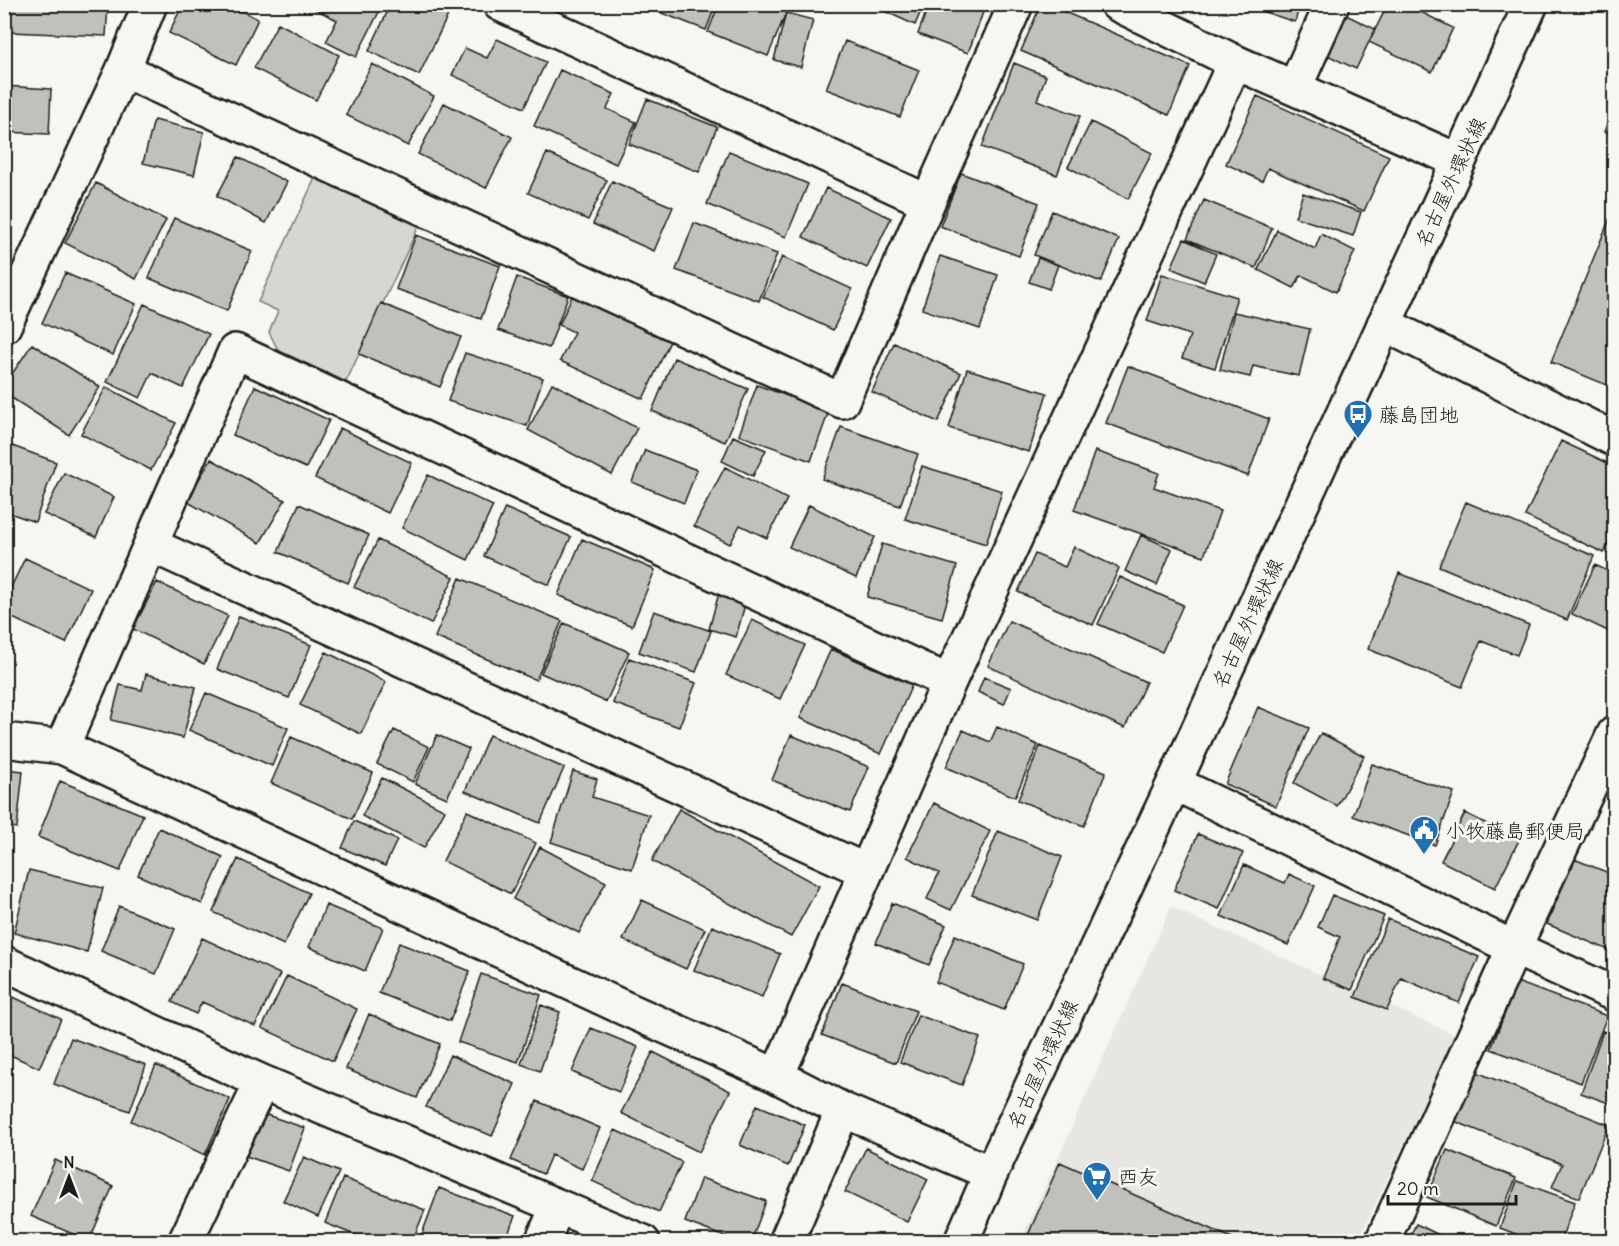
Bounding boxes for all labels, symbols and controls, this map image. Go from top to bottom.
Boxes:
street label: 名古屋外環状線 [1409,113,1491,251]
bus stop icon: 藤島団地 [1342,398,1374,440]
place label: 藤島団地 [1379,402,1459,427]
street label: 名古屋外環状線 [1206,554,1288,692]
public building icon: 小牧藤島郵便局 [1408,814,1440,856]
place label: 小牧藤島郵便局 [1445,818,1585,843]
street label: 名古屋外環状線 [1001,995,1083,1133]
north arrow [39,1147,99,1207]
text: N [63,1152,75,1172]
supermarket icon: 西友 [1081,1160,1113,1202]
place label: 西友 [1118,1164,1158,1189]
scale bar [1388,1168,1516,1206]
text: 20 m [1397,1177,1439,1200]

